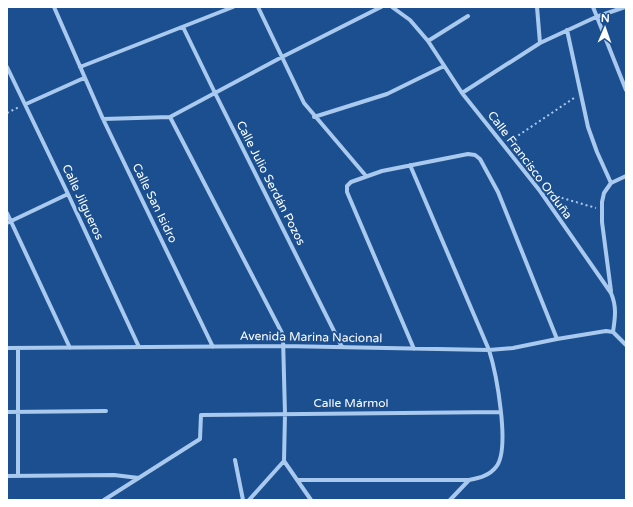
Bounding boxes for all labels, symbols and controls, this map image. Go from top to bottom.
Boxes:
north arrow [585,8,625,48]
text: N [601,12,610,25]
street label: Calle Francisco Orduña [485,108,575,222]
street label: Calle Julio Serdán Pozos [233,118,309,248]
street label: Calle San Isidro [130,161,180,245]
street label: Calle Jilgueros [59,162,107,242]
street label: Avenida Marina Nacional [240,329,382,345]
street label: Calle Mármol [313,396,389,410]

